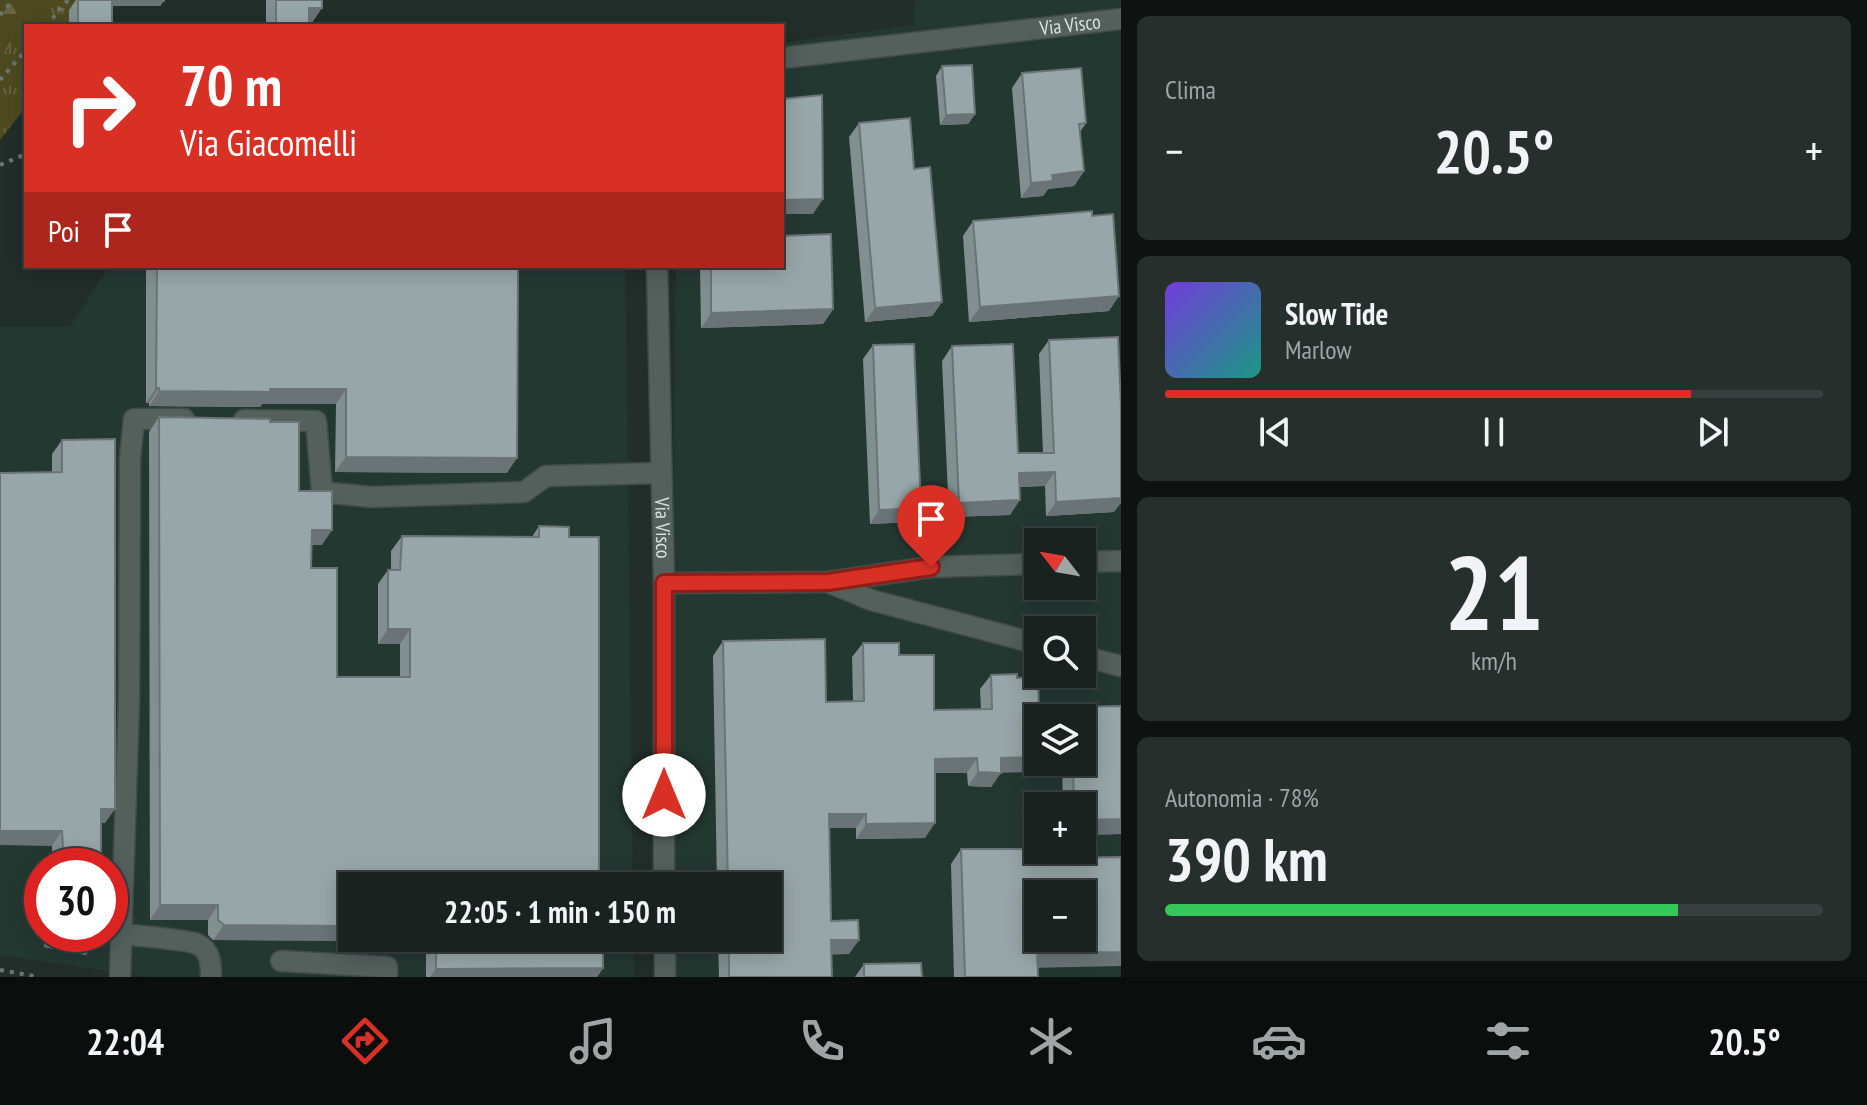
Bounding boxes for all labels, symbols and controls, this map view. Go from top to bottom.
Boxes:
street label: Via Visco [1037,8,1102,41]
text: 70 m [180,49,282,121]
icon: right [48,56,152,160]
text: Clima [1165,73,1216,106]
text: 20.5° [1434,112,1554,190]
text: Via Giacomelli [180,119,357,166]
text: − [1165,122,1183,179]
text: + [1805,122,1823,179]
icon: arrive [96,208,140,252]
text: Poi [48,211,80,250]
text: Slow Tide [1285,294,1388,333]
text: Marlow [1285,333,1351,366]
icon: previous [1253,410,1297,454]
icon: pause [1472,410,1516,454]
icon: next [1691,410,1735,454]
pin [897,485,965,567]
street label: Via Visco [649,496,676,559]
icon: arrive [909,497,953,541]
text: 21 [1444,524,1544,659]
north arrow [1024,528,1096,600]
map controls [1024,528,1096,952]
button: search [1024,616,1096,688]
text: km/h [1471,644,1517,677]
button: layers [1024,704,1096,776]
position arrow [622,753,706,837]
text: Autonomia · 78% [1165,781,1319,814]
button: + [1024,792,1096,864]
text: 390 km [1165,820,1328,898]
speed limit sign: 30 [24,848,128,952]
button: − [1024,880,1096,952]
text: 22:05 · 1 min · 150 m [444,892,676,931]
icon: directions [337,1013,393,1069]
icon: music [565,1013,621,1069]
icon: phone [794,1013,850,1069]
icon: climate [1023,1013,1079,1069]
icon: car [1251,1013,1307,1069]
icon: filters [1480,1013,1536,1069]
text: 22:04 [86,1018,164,1065]
text: 20.5° [1708,1018,1781,1065]

